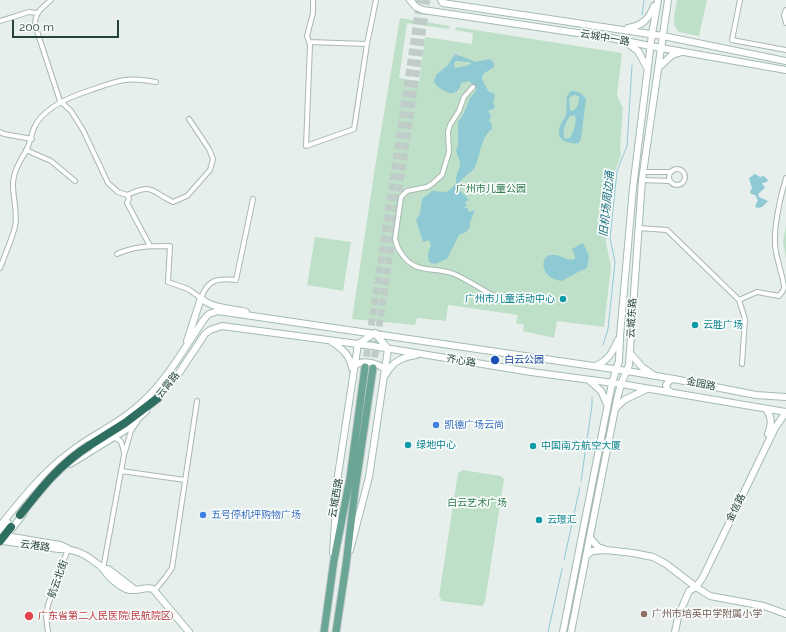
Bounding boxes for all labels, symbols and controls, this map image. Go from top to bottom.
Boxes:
scale bar [14,12,121,38]
text: 200 m [19,20,54,34]
street label: 云城中一路 [579,28,631,48]
water label: 旧机场周边涌 [597,170,617,238]
park label: 广州市儿童公园 [456,183,526,195]
place label: 广州市儿童活动中心 [465,293,555,305]
marker: 广州市儿童活动中心 [558,294,568,304]
street label: 云城东路 [625,298,639,338]
place label: 云胜广场 [703,319,743,331]
marker: 云胜广场 [690,320,700,330]
street label: 齐心路 [445,353,477,369]
marker: 白云公园 [489,354,501,366]
place label: 白云公园 [504,354,544,366]
street label: 云霄路 [154,370,182,400]
street label: 金园路 [685,375,717,393]
place label: 凯德广场云尚 [444,419,504,431]
marker: 凯德广场云尚 [431,420,441,430]
place label: 绿地中心 [416,439,456,451]
marker: 绿地中心 [403,440,413,450]
place label: 中国南方航空大厦 [541,440,621,452]
marker: 中国南方航空大厦 [528,441,538,451]
street label: 云城西路 [327,477,345,519]
street label: 金信路 [724,492,748,524]
park label: 白云艺术广场 [447,497,507,509]
place label: 五号停机坪购物广场 [211,509,301,521]
marker: 五号停机坪购物广场 [198,510,208,520]
place label: 云璟汇 [547,514,577,526]
marker: 云璟汇 [534,515,544,525]
street label: 云港路 [19,538,51,554]
street label: 航云北街 [46,558,70,600]
place label: 广州市培英中学附属小学 [652,608,762,620]
marker: 广州市培英中学附属小学 [639,609,649,619]
marker: 广东省第二人民医院(民航院区) [23,610,35,622]
place label: 广东省第二人民医院(民航院区) [38,610,173,622]

